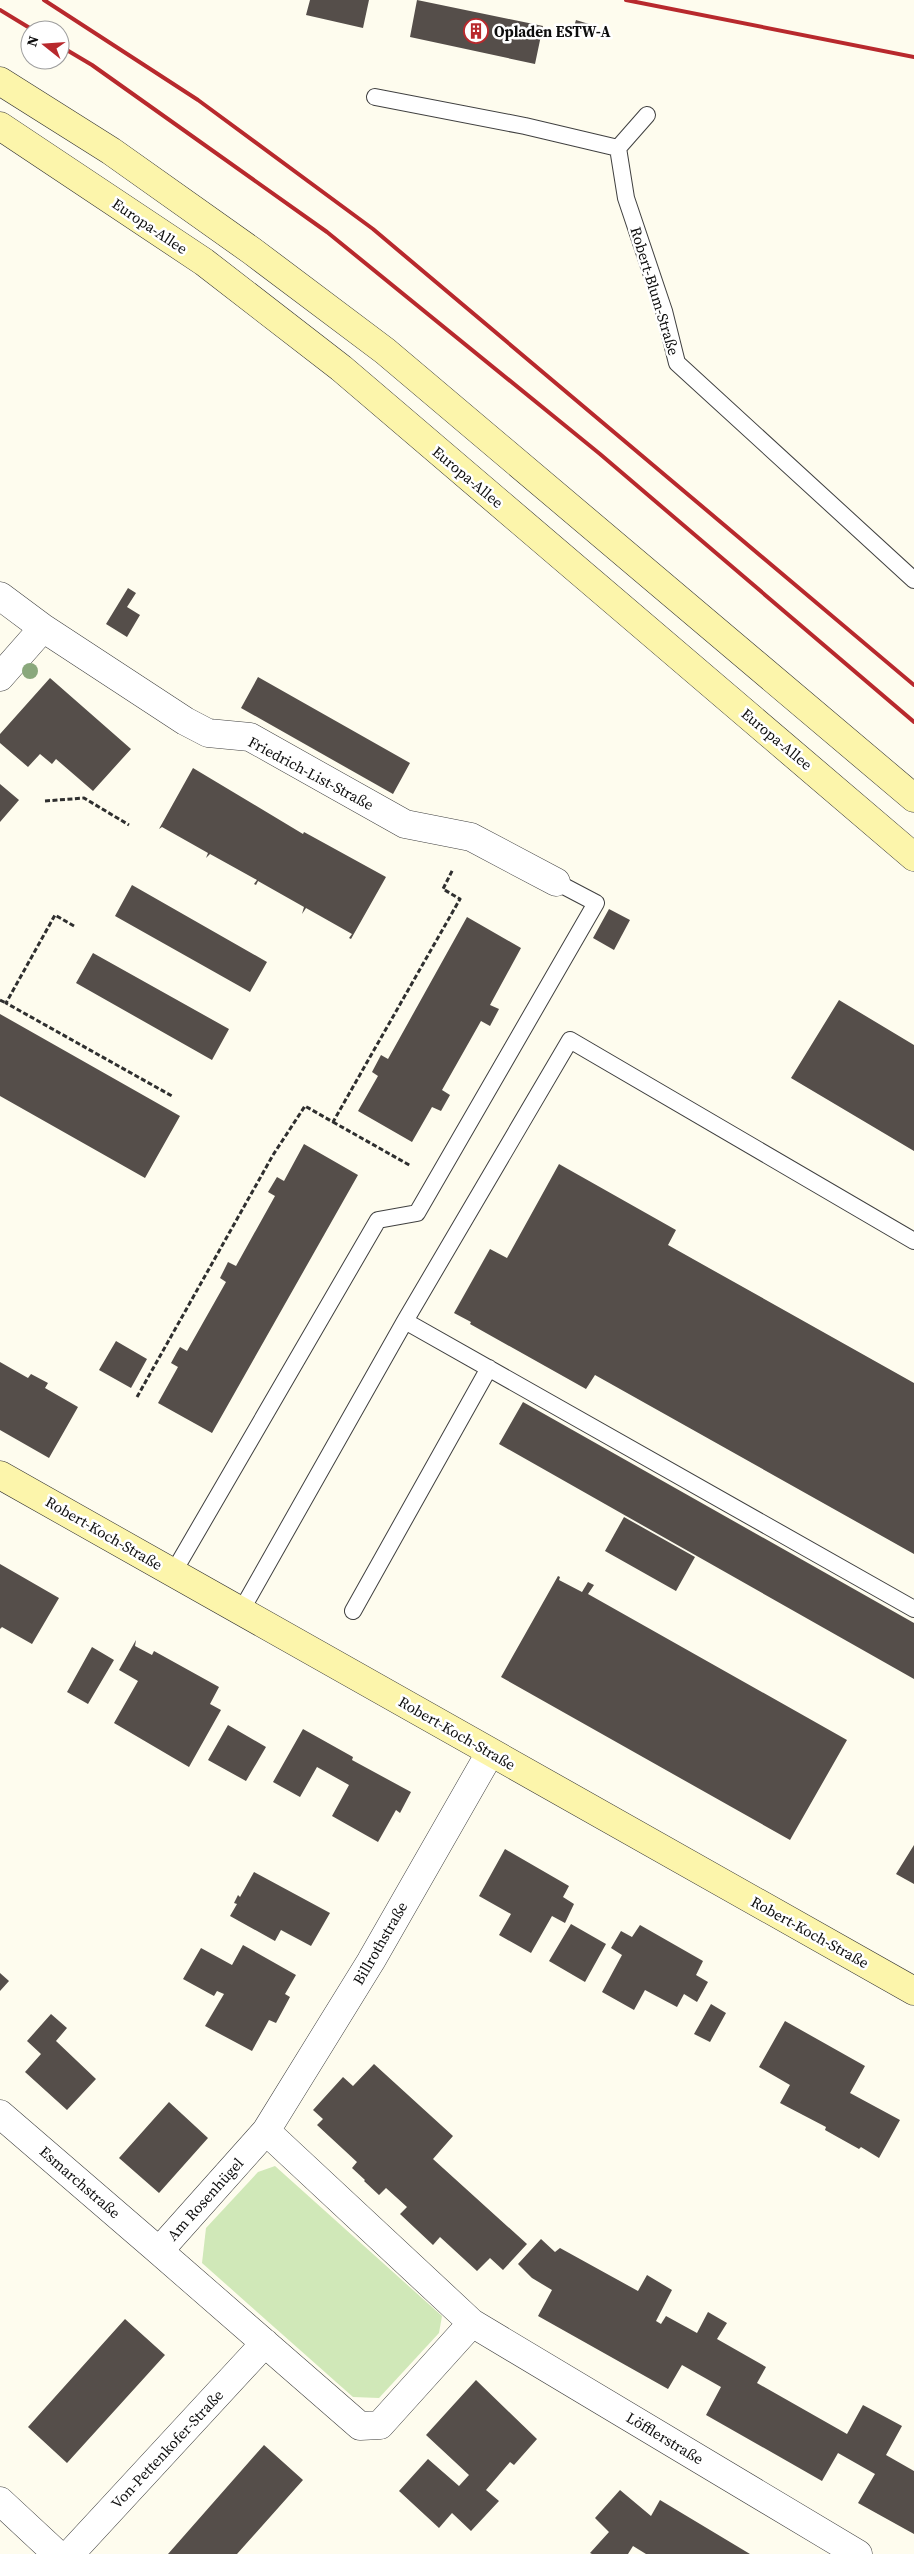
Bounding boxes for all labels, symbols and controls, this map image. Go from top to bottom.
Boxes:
building icon: Opladen ESTW-A [463,18,489,44]
north arrow [20,20,70,70]
place label: Opladen ESTW-A [494,21,611,42]
text: N [22,33,44,49]
street label: Europa-Allee [108,193,192,259]
street label: Robert-Blum-Straße [625,224,685,358]
street label: Europa-Allee [428,441,508,513]
street label: Europa-Allee [737,703,817,775]
street label: Friedrich-List-Straße [245,731,378,815]
street label: Robert-Koch-Straße [42,1491,167,1575]
street label: Robert-Koch-Straße [395,1691,520,1775]
street label: Robert-Koch-Straße [747,1891,873,1973]
street label: Billrothstraße [348,1897,412,1988]
street label: Esmarchstraße [35,2141,125,2223]
street label: Am Rosenhügel [162,2152,248,2245]
street label: Von-Pettenkofer-Straße [106,2385,228,2513]
street label: Löfflerstraße [623,2407,708,2469]

